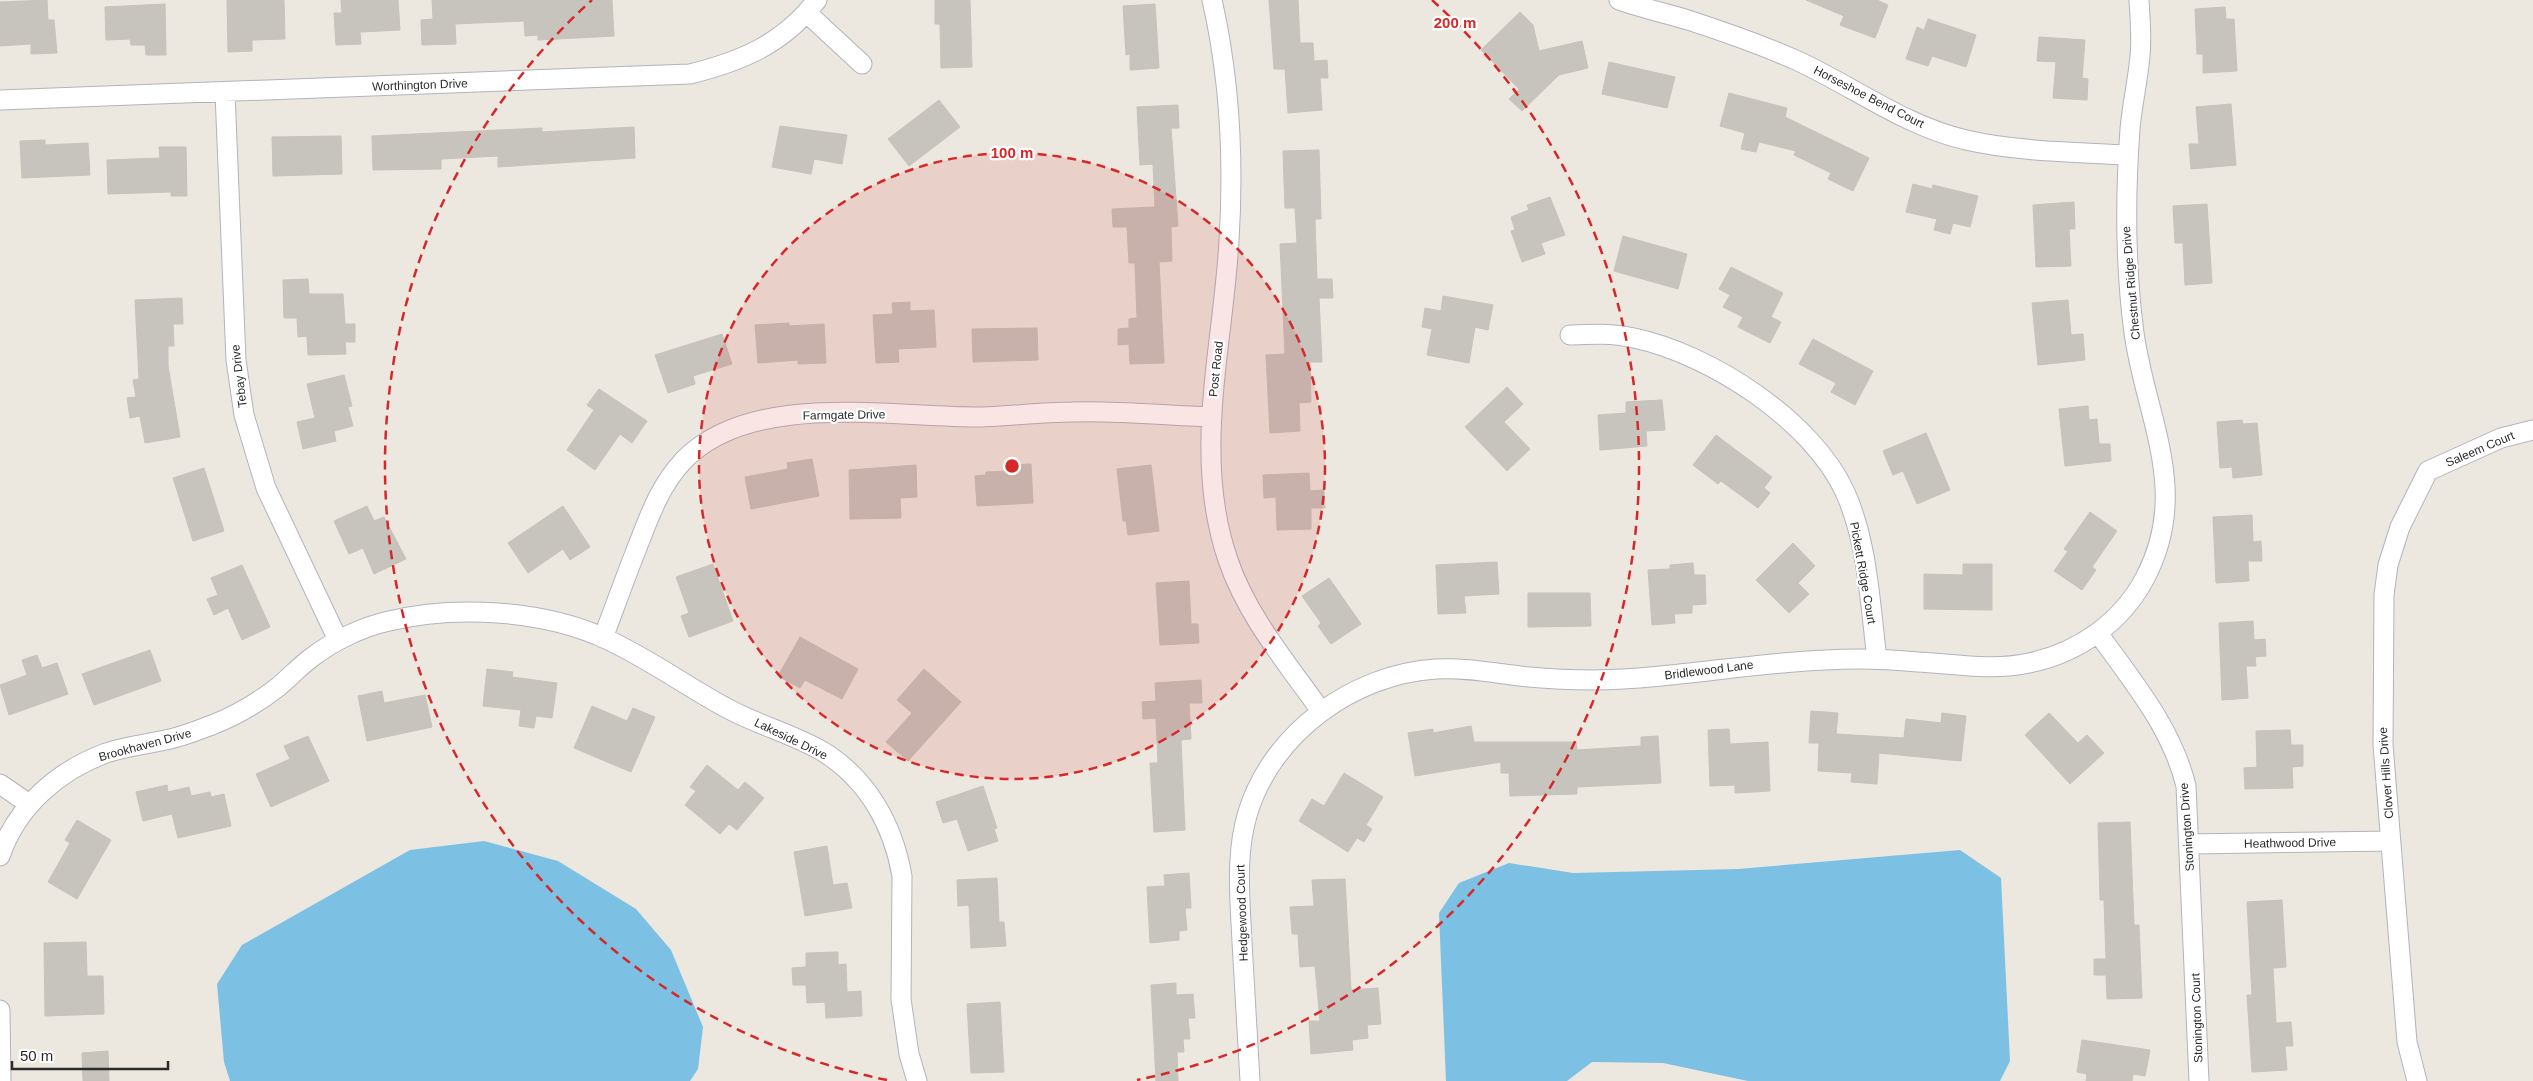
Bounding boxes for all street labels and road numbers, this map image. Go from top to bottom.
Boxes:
street label: Horseshoe Bend Court [1811,63,1927,131]
street label: Worthington Drive [372,76,468,94]
street label: Chestnut Ridge Drive [2119,225,2143,340]
street label: Post Road [1206,340,1226,398]
street label: Tebay Drive [228,343,250,408]
street label: Farmgate Drive [803,407,886,423]
street label: Saleem Court [2443,428,2517,470]
street label: Pickett Ridge Court [1847,521,1879,626]
street label: Bridlewood Lane [1664,658,1755,682]
street label: Lakeside Drive [752,715,830,763]
street label: Brookhaven Drive [97,726,193,764]
street label: Clover Hills Drive [2376,726,2396,819]
street label: Stonington Drive [2177,782,2197,872]
street label: Heathwood Drive [2244,835,2336,851]
street label: Hedgewood Court [1233,864,1251,962]
street label: Stonington Court [2188,972,2206,1063]

